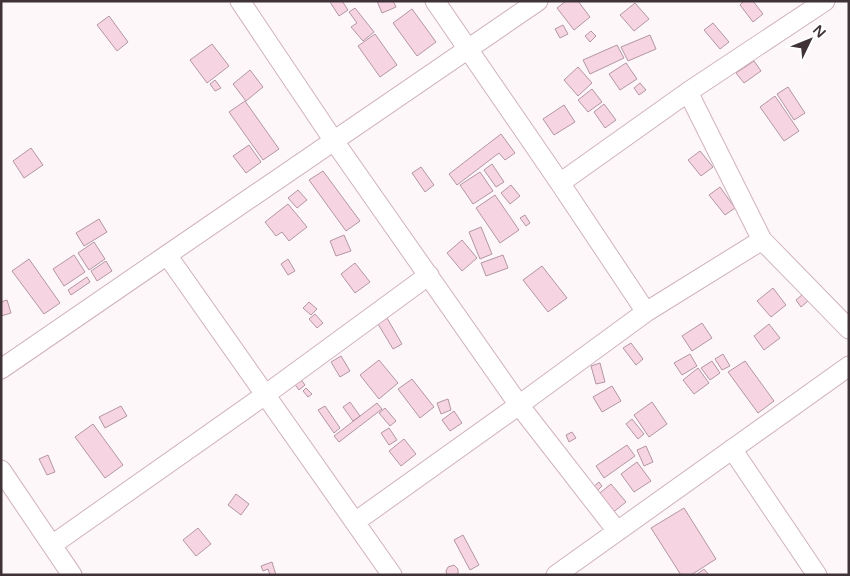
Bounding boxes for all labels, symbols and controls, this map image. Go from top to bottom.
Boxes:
north arrow [785,15,835,65]
text: N [809,22,829,41]

